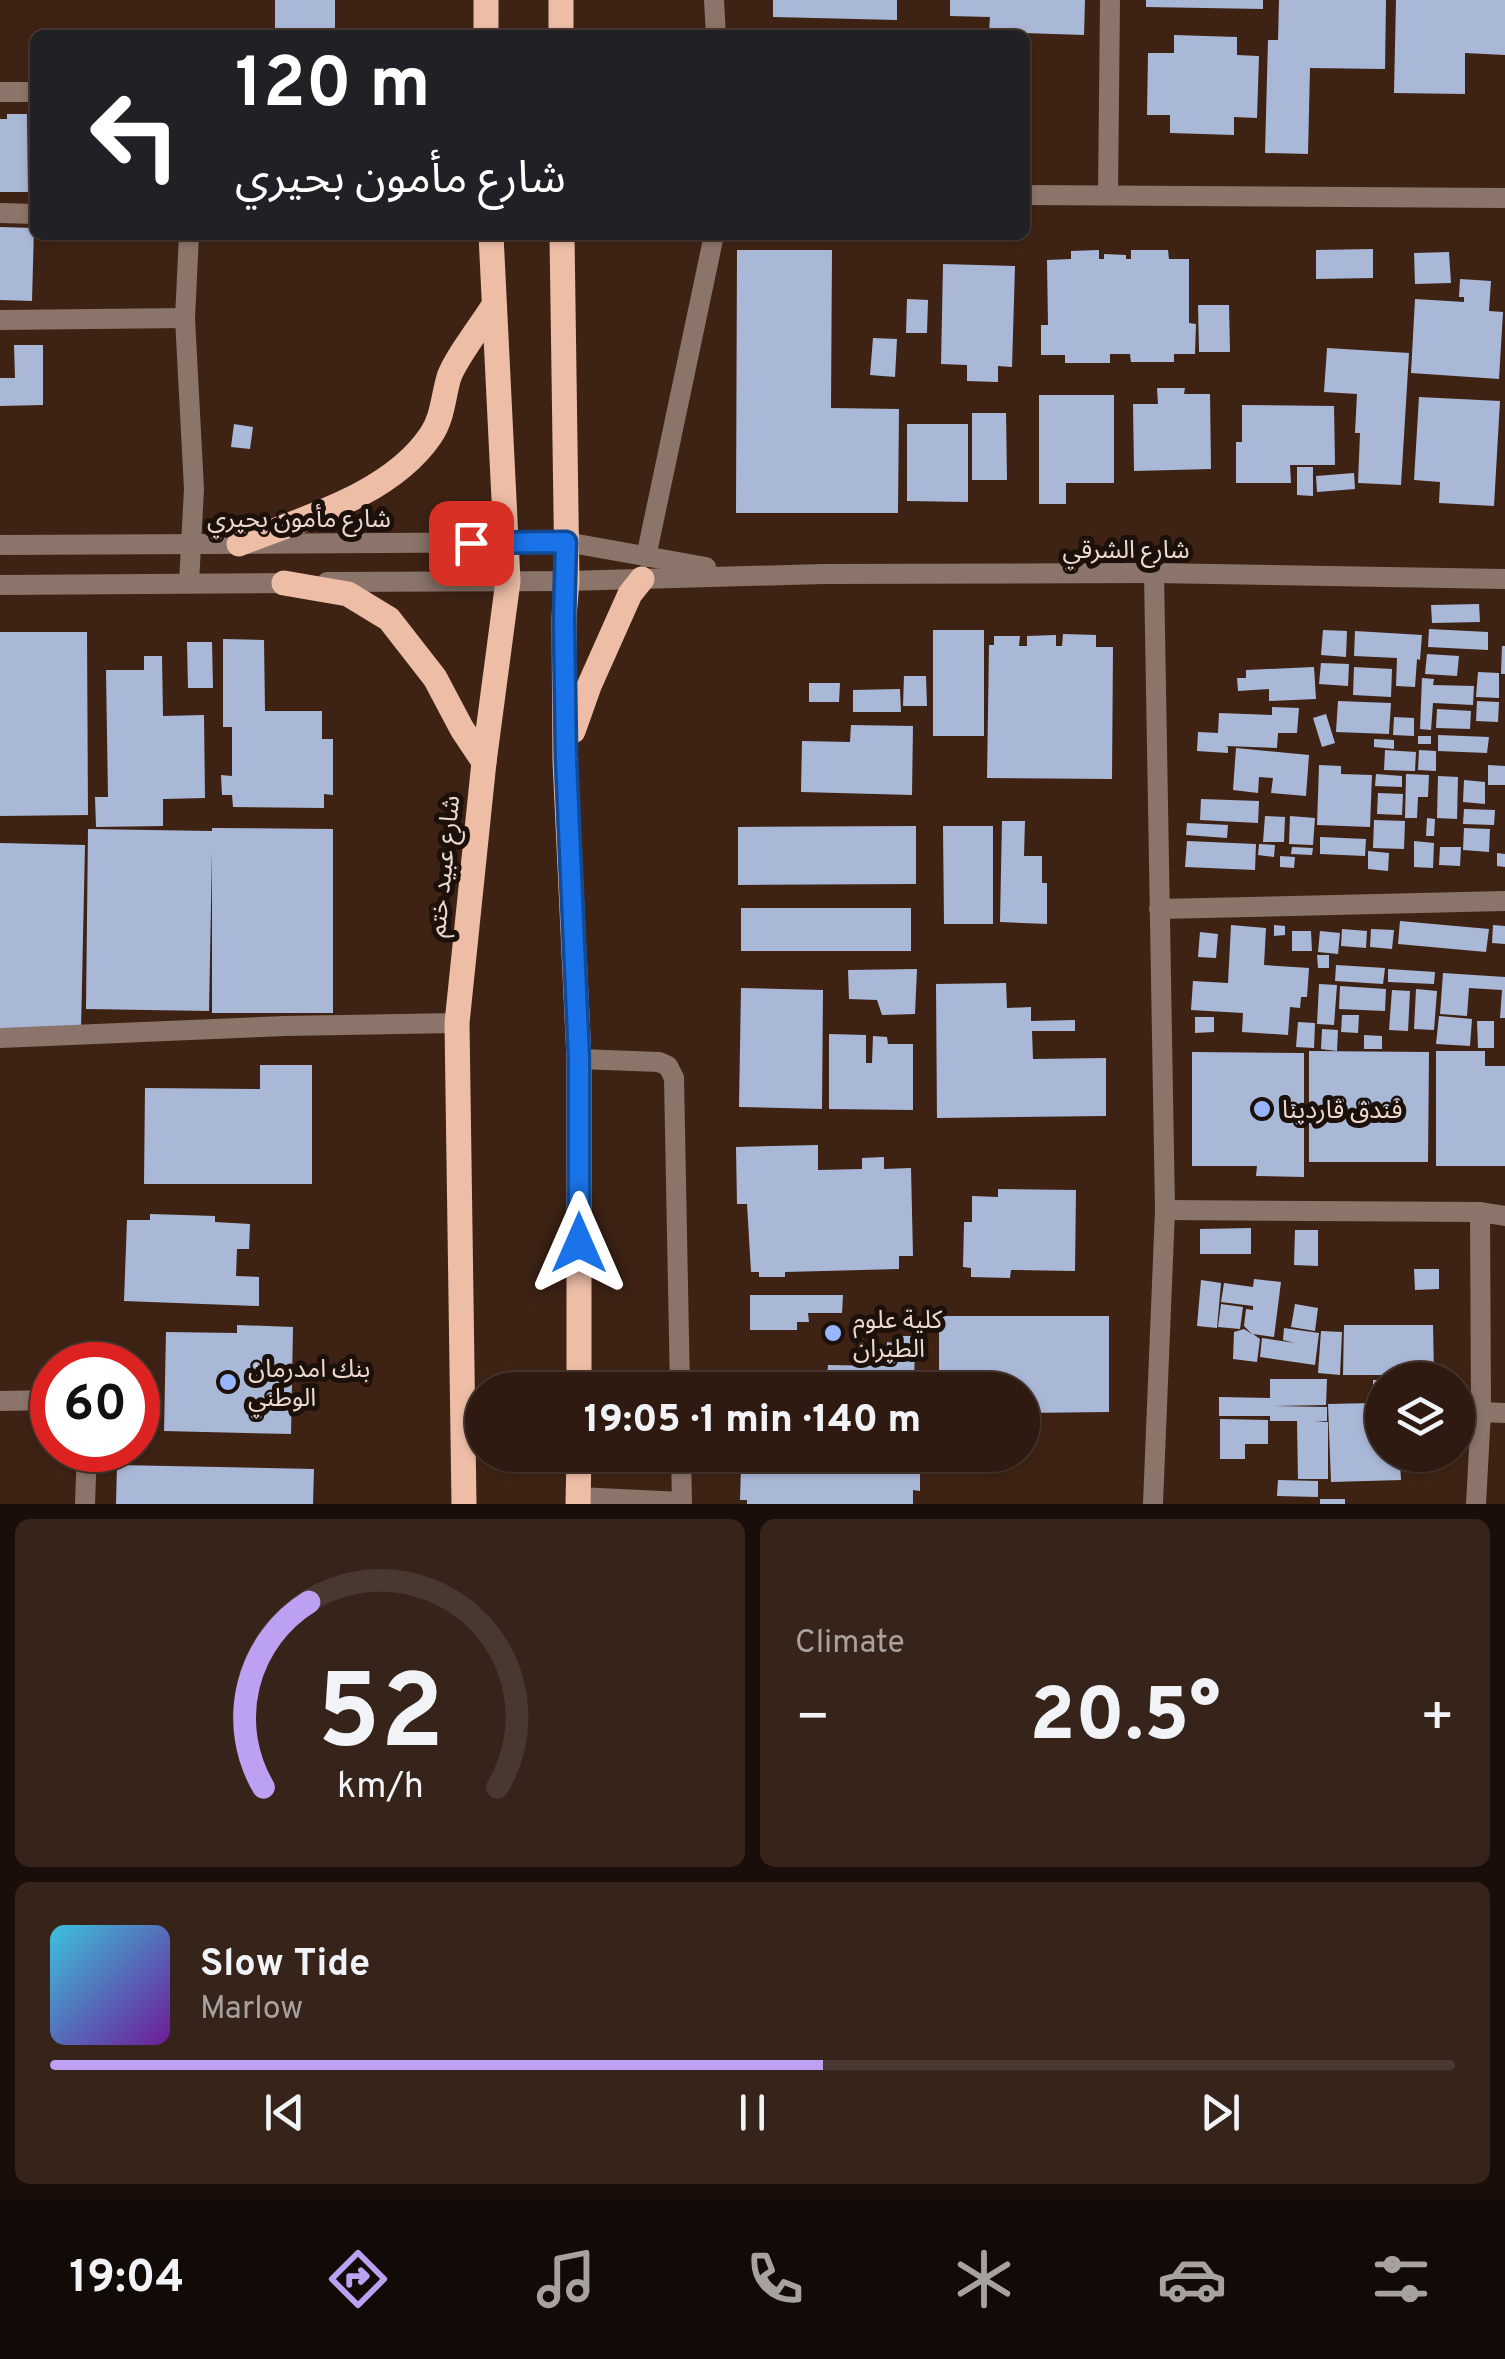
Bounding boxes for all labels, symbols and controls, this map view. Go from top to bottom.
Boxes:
text: 120 m [235,43,431,132]
icon: left [70,70,200,200]
text: شارع مأمون بحيري [235,152,566,209]
pin [429,501,514,586]
street label: شارع مأمون بحيري [207,503,391,538]
icon: arrive [444,516,499,571]
street label: شارع الشرقي [1062,536,1190,569]
street label: شارع عبيد ختم [423,794,470,939]
place label: فندق قاردينا [1282,1096,1402,1128]
marker: فندق قاردينا [1251,1098,1273,1120]
position arrow [527,1191,631,1295]
place label: كلية علوم الطيران [853,1306,943,1367]
marker: كلية علوم الطيران [822,1322,844,1344]
speed limit sign: 60 [30,1342,160,1472]
place label: بنك امدرمان الوطني [248,1355,370,1417]
map controls [1365,1362,1475,1472]
button: layers [1365,1362,1475,1472]
marker: بنك امدرمان الوطني [217,1371,239,1393]
text: 19:05 · 1 min · 140 m [584,1397,921,1446]
text: Climate [795,1624,905,1664]
text: 52 [316,1653,444,1785]
text: 20.5° [1029,1672,1221,1767]
text: − [795,1685,830,1755]
text: + [1420,1685,1455,1755]
text: km/h [337,1765,423,1811]
text: Slow Tide [200,1941,370,1990]
text: Marlow [200,1990,303,2030]
icon: previous [257,2085,312,2140]
icon: pause [725,2085,780,2140]
icon: next [1193,2085,1248,2140]
icon: directions [323,2244,393,2314]
icon: music [531,2244,601,2314]
icon: phone [740,2244,810,2314]
icon: climate [949,2244,1019,2314]
icon: car [1157,2244,1227,2314]
icon: filters [1366,2244,1436,2314]
text: 19:04 [69,2251,184,2308]

